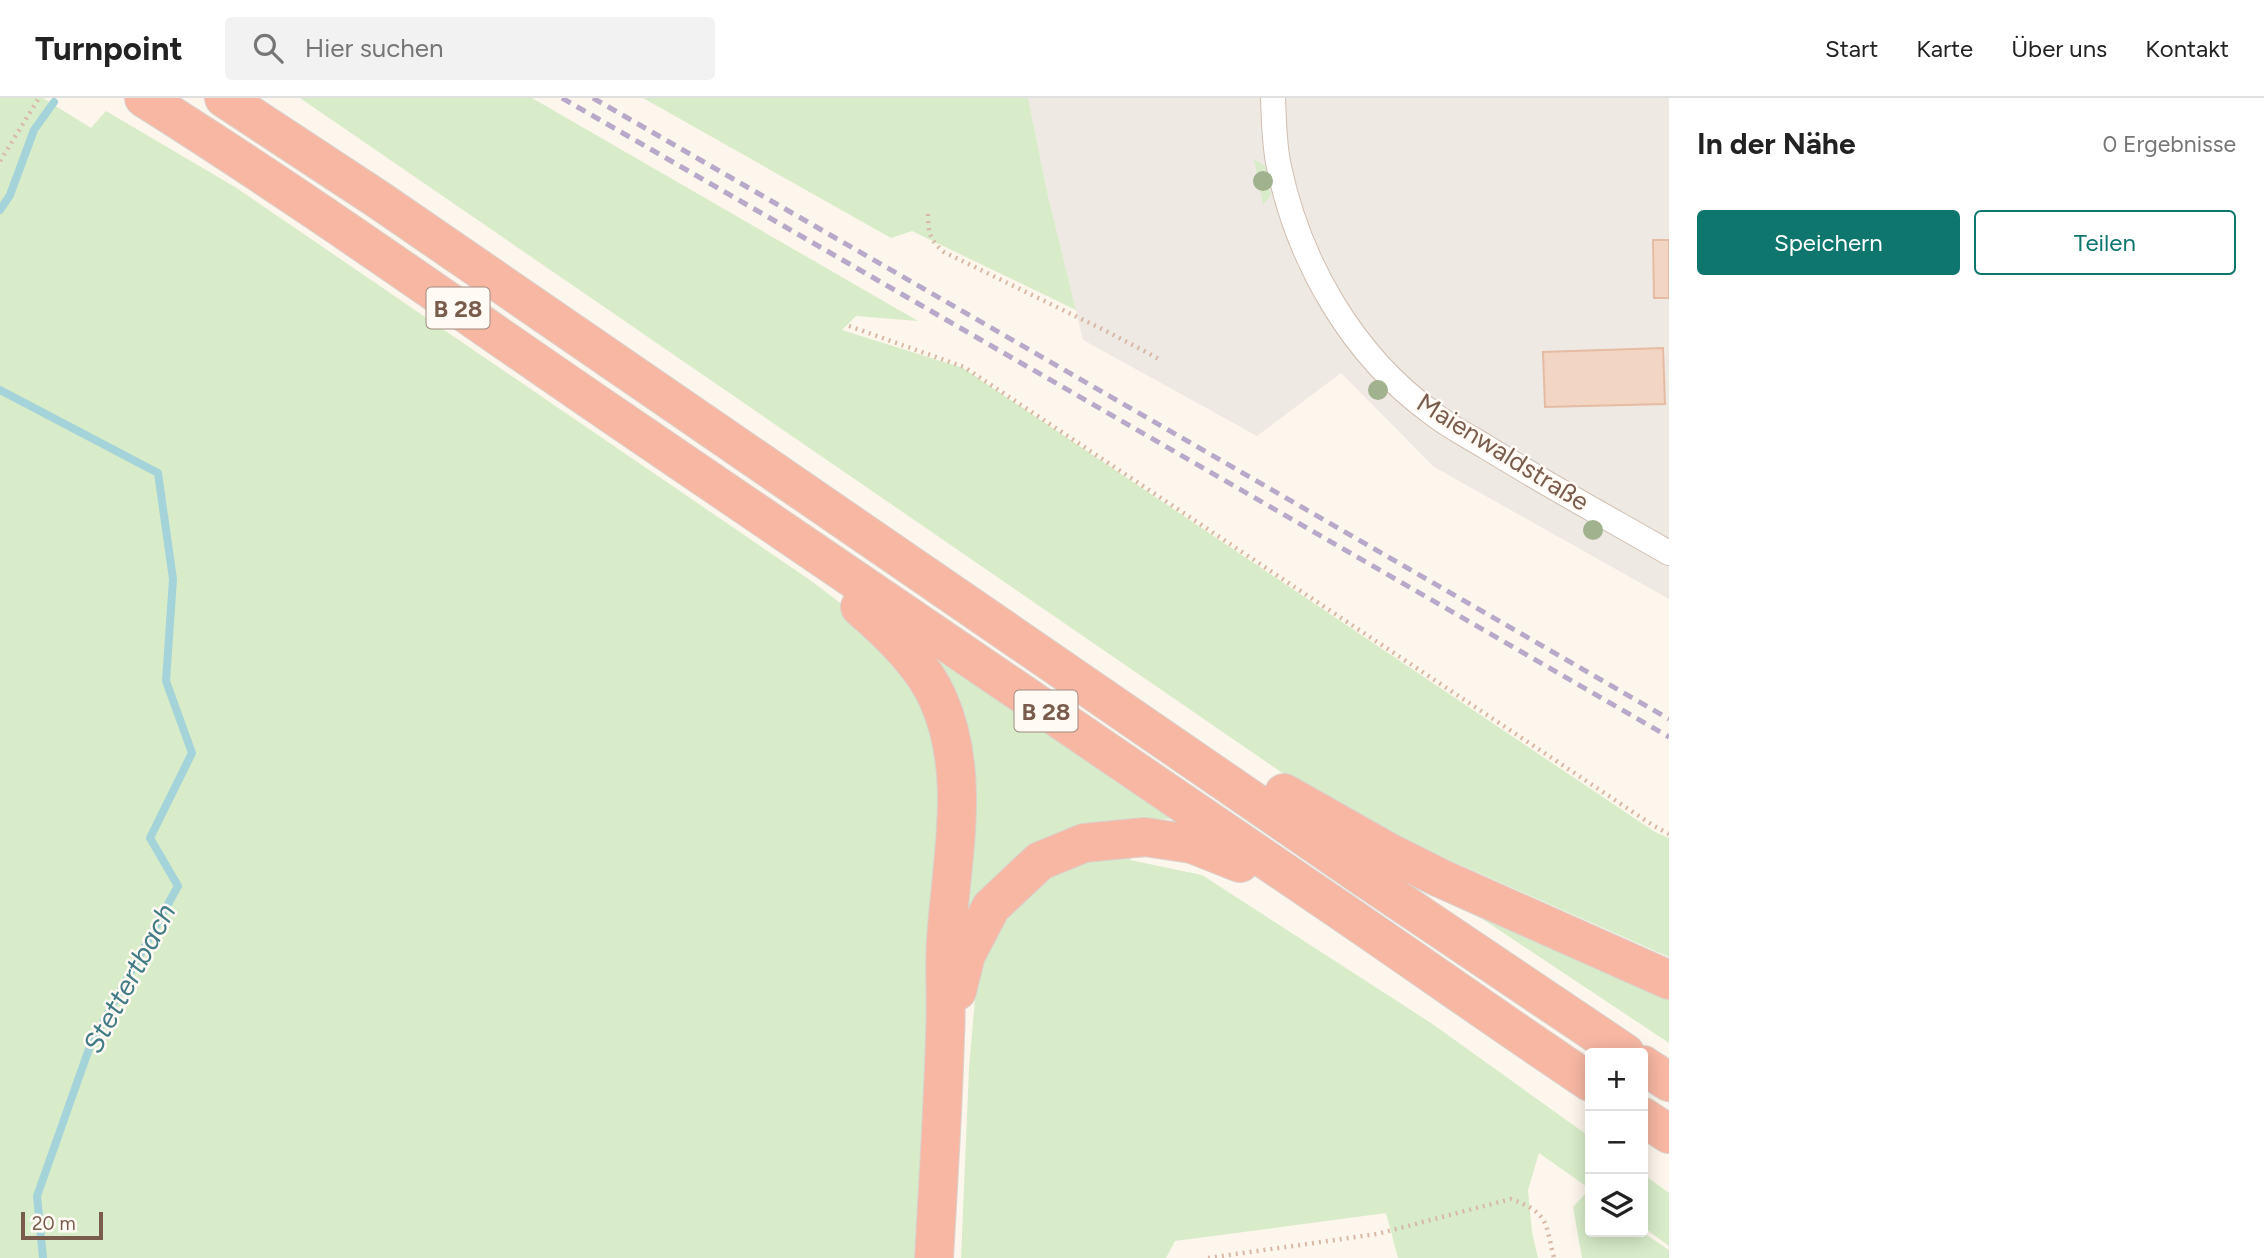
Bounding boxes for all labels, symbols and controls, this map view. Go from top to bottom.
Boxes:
search box [225,17,715,80]
text: Turnpoint [35,29,183,68]
icon: search [249,29,287,67]
text: Hier suchen [305,32,444,64]
text: Start [1825,34,1878,63]
text: Karte [1916,34,1973,63]
text: Über uns [2011,34,2107,63]
text: Kontakt [2145,34,2229,63]
text: In der Nähe [1697,125,1856,162]
text: 0 Ergebnisse [2102,130,2236,158]
button: Speichern [1697,210,1960,275]
button: Teilen [1974,210,2236,275]
road number: B 28 [426,288,490,328]
street label: Maienwaldstraße [1411,386,1595,518]
road number: B 28 [1014,690,1078,732]
water label: Stettertbach [75,897,183,1059]
map controls [1585,1048,1648,1237]
button: + [1585,1048,1648,1111]
button: − [1585,1111,1648,1174]
button: layers [1585,1174,1648,1237]
scale bar [21,1209,103,1241]
text: 20 m [32,1212,76,1235]

